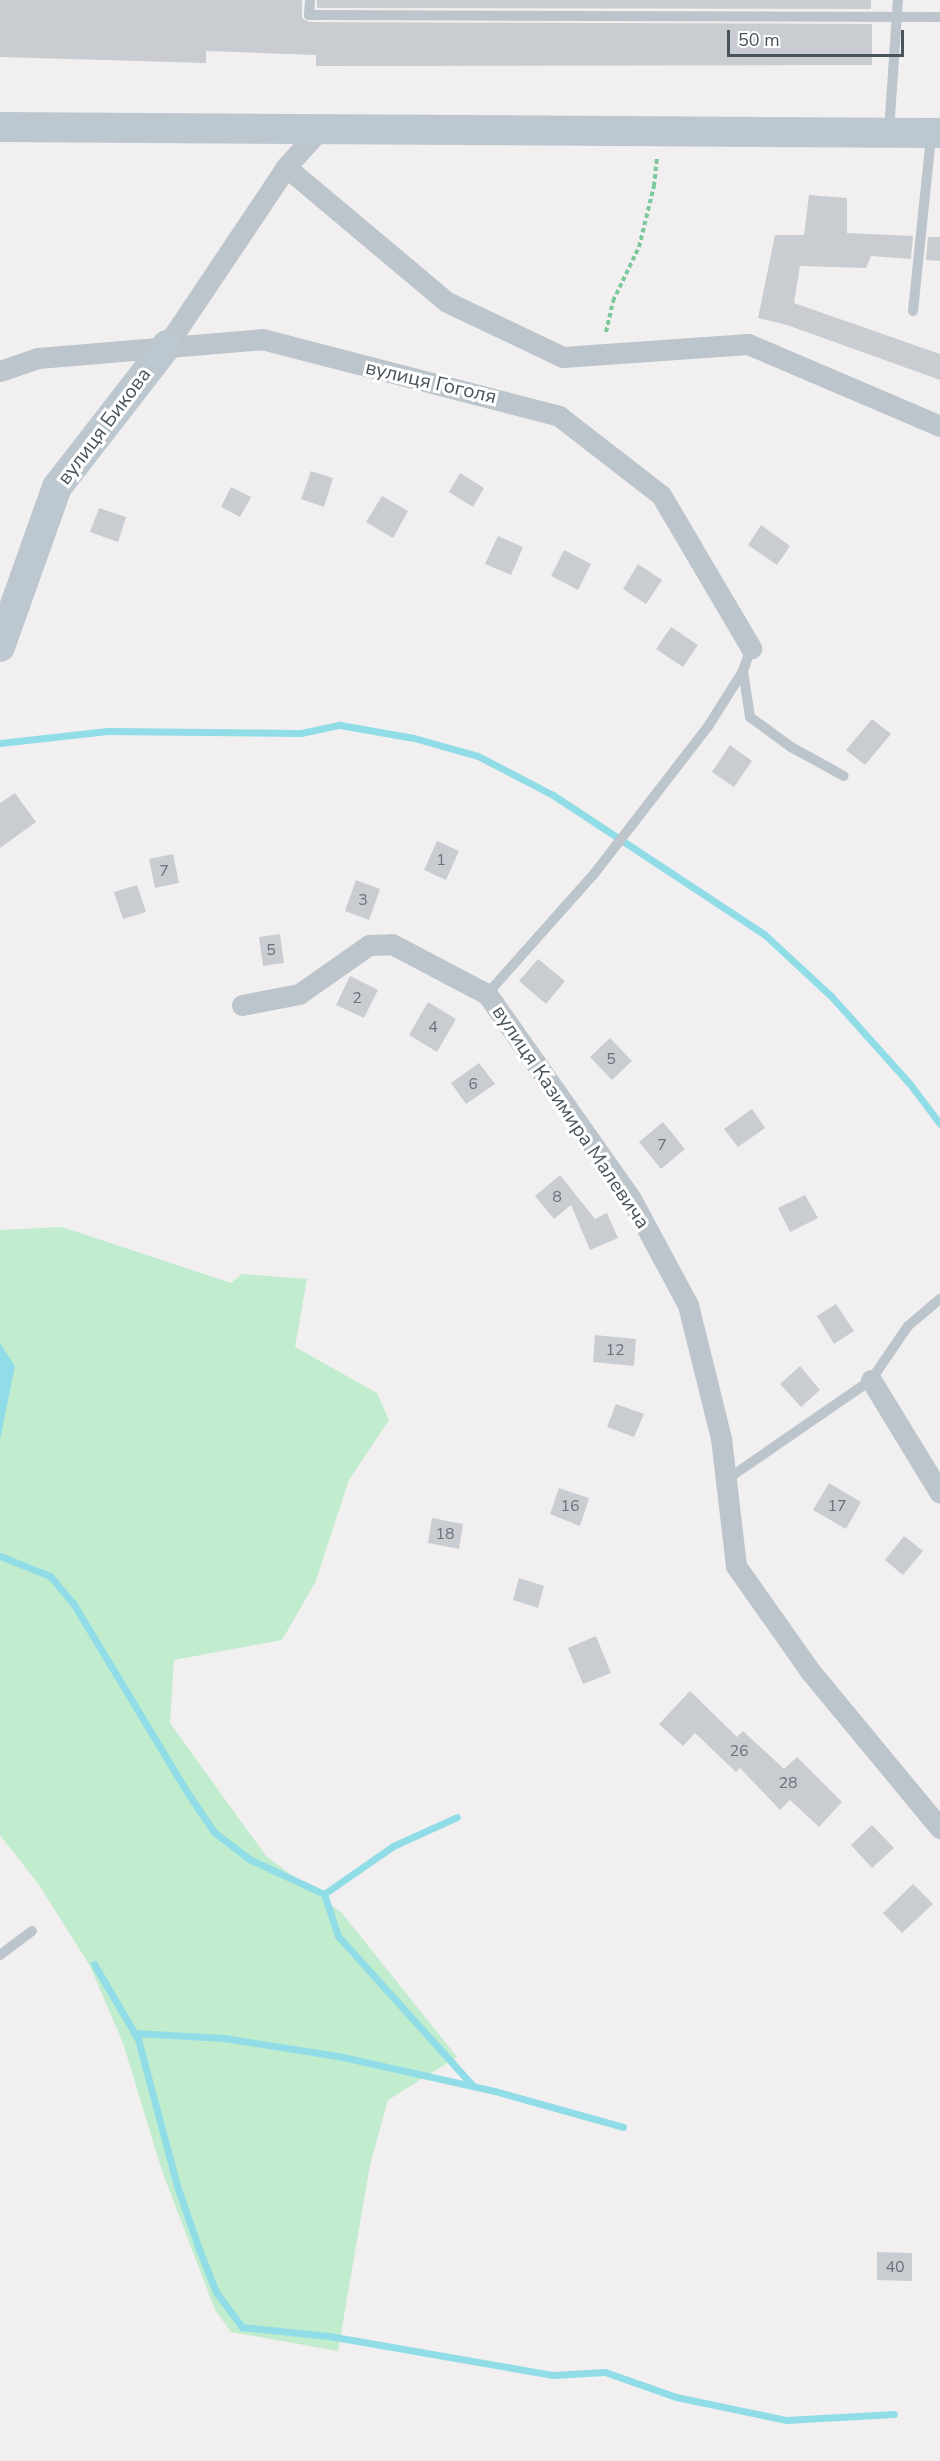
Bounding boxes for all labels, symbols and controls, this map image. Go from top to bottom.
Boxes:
scale bar [730,18,907,56]
text: 50 m [738,28,780,52]
street label: вулиця Гоголя [363,355,499,409]
street label: вулиця Бикова [52,363,156,489]
house number: 1 [436,850,446,870]
house number: 7 [159,861,169,881]
house number: 3 [358,890,368,910]
house number: 5 [266,940,276,960]
house number: 2 [352,988,362,1008]
street label: вулиця Казимира Малевича [487,1001,655,1233]
house number: 4 [428,1017,438,1037]
house number: 5 [606,1049,616,1069]
house number: 6 [468,1074,478,1094]
house number: 7 [657,1135,667,1155]
house number: 8 [552,1187,562,1207]
house number: 12 [605,1340,625,1360]
house number: 16 [560,1496,580,1516]
house number: 17 [827,1496,847,1516]
house number: 18 [435,1524,455,1544]
house number: 26 [729,1741,749,1761]
house number: 28 [778,1773,798,1793]
house number: 40 [885,2257,905,2277]

